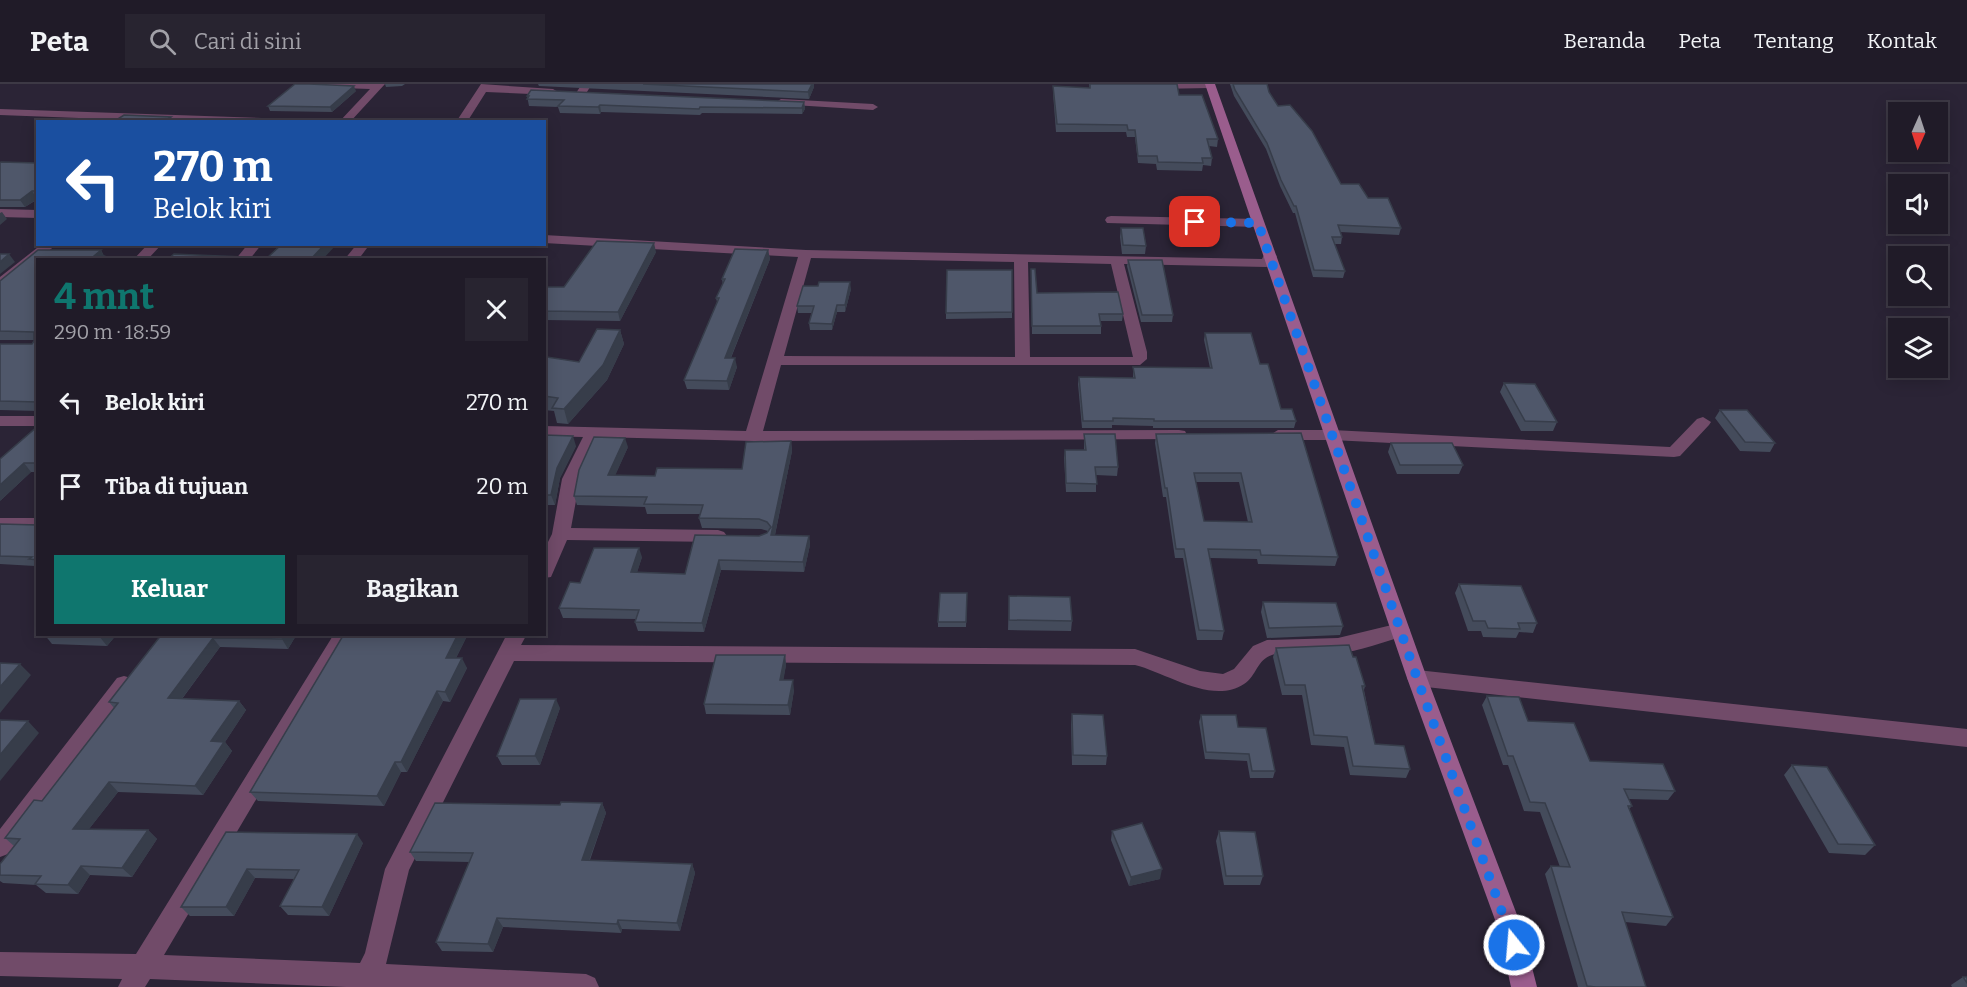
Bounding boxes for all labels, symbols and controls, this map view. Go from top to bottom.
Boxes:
search box [125,14,545,68]
text: Peta [30,25,89,58]
icon: search [146,25,179,58]
text: Cari di sini [194,28,301,55]
text: Beranda [1564,28,1645,54]
text: Peta [1678,28,1721,54]
text: Tentang [1754,28,1834,54]
text: Kontak [1867,28,1937,54]
north arrow [1888,102,1948,162]
map controls [1888,102,1948,378]
text: 270 m [153,142,273,192]
icon: left [54,144,132,222]
button: sound [1888,174,1948,234]
text: Belok kiri [153,193,271,225]
pin [1169,196,1220,247]
icon: arrive [1178,205,1211,238]
button: search [1888,246,1948,306]
text: 4 mnt [54,275,154,319]
button: close [465,278,528,341]
button: layers [1888,318,1948,378]
text: 290 m · 18:59 [54,320,171,344]
icon: left [54,386,87,419]
text: Belok kiri [105,389,205,416]
text: 270 m [466,389,528,416]
icon: arrive [54,470,87,503]
text: Tiba di tujuan [105,473,248,500]
text: 20 m [477,473,528,500]
button: Keluar [54,555,285,624]
button: Bagikan [297,555,528,624]
position arrow [1482,913,1546,977]

